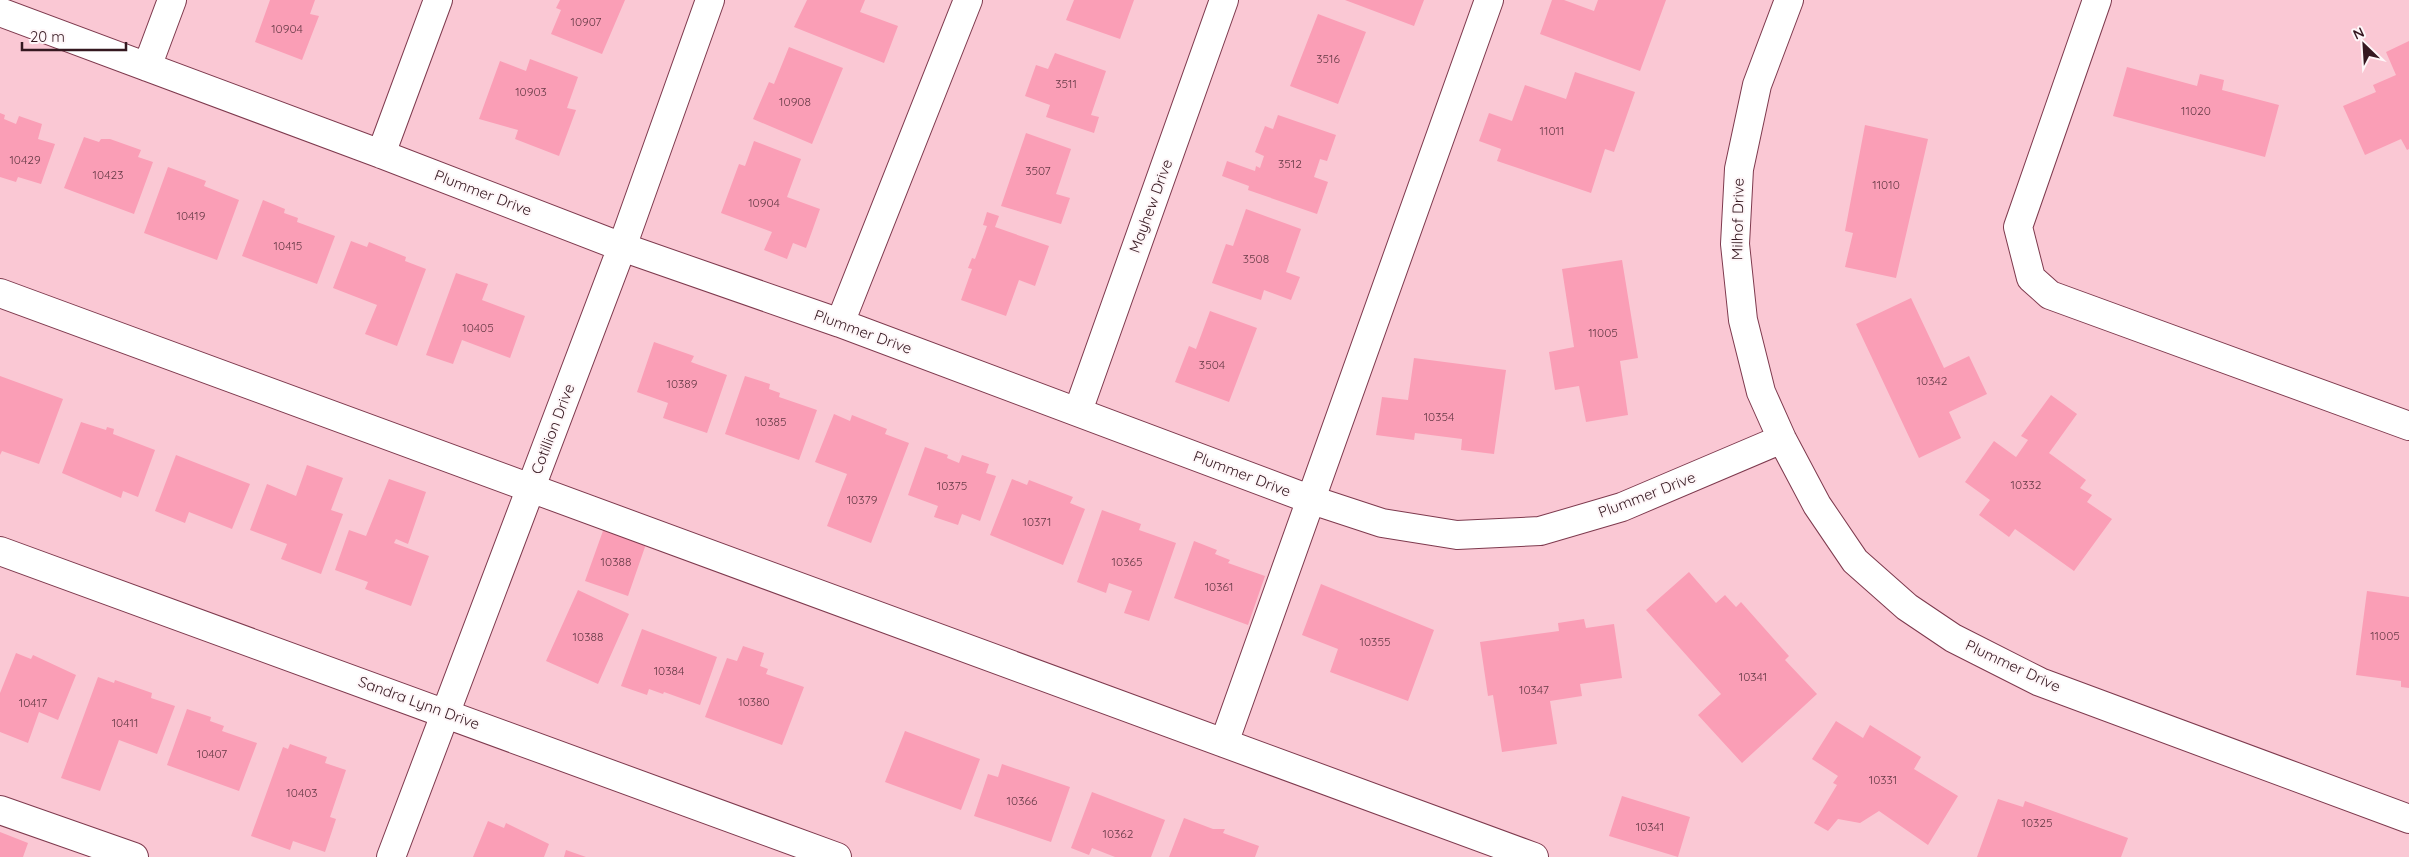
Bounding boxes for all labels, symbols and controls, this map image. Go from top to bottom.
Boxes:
house number: 10907 [571,14,601,29]
scale bar [22,20,126,52]
north arrow [2339,20,2389,70]
house number: 10904 [271,21,303,36]
text: N [2350,23,2367,44]
text: 20 m [30,27,65,46]
house number: 3516 [1316,51,1340,66]
house number: 3511 [1055,76,1077,91]
house number: 10903 [515,84,547,99]
house number: 10908 [779,94,811,109]
house number: 11020 [2181,103,2211,118]
house number: 11011 [1540,123,1564,138]
house number: 10429 [9,152,41,167]
street label: Mayhew Drive [1125,156,1176,255]
house number: 3512 [1278,156,1302,171]
house number: 3507 [1025,163,1051,178]
street label: Plummer Drive [432,165,535,220]
house number: 10423 [93,167,123,182]
house number: 11010 [1872,177,1900,192]
street label: Milhof Drive [1727,178,1748,260]
house number: 10904 [748,195,780,210]
house number: 10419 [177,208,206,223]
house number: 10415 [274,238,302,253]
house number: 3508 [1243,251,1269,266]
street label: Plummer Drive [812,305,915,358]
house number: 10405 [462,320,494,335]
house number: 11005 [1588,325,1618,340]
house number: 3504 [1199,357,1225,372]
house number: 10342 [1917,373,1948,388]
house number: 10389 [666,376,698,391]
street label: Cotillion Drive [527,381,578,477]
house number: 10354 [1424,409,1454,424]
house number: 10385 [756,414,786,429]
street label: Plummer Drive [1191,446,1294,501]
street label: Plummer Drive [1595,467,1698,522]
house number: 10332 [2011,477,2042,492]
house number: 10375 [937,478,967,493]
house number: 10379 [847,492,878,507]
house number: 10371 [1022,514,1052,529]
house number: 10388 [601,554,631,569]
house number: 10365 [1112,554,1142,569]
house number: 10361 [1205,579,1233,594]
house number: 11005 [2370,628,2400,643]
house number: 10388 [573,629,603,644]
house number: 10355 [1360,634,1390,649]
street label: Plummer Drive [1963,635,2064,696]
house number: 10384 [654,663,684,678]
house number: 10341 [1739,669,1767,684]
street label: Sandra Lynn Drive [356,672,482,733]
house number: 10347 [1519,682,1549,697]
house number: 10380 [738,694,770,709]
house number: 10417 [19,695,47,710]
house number: 10411 [112,715,138,730]
house number: 10407 [197,746,227,761]
house number: 10331 [1869,772,1897,787]
house number: 10403 [286,785,318,800]
house number: 10366 [1007,793,1038,808]
house number: 10325 [2021,815,2053,830]
house number: 10341 [1636,819,1664,834]
house number: 10362 [1103,826,1134,841]

